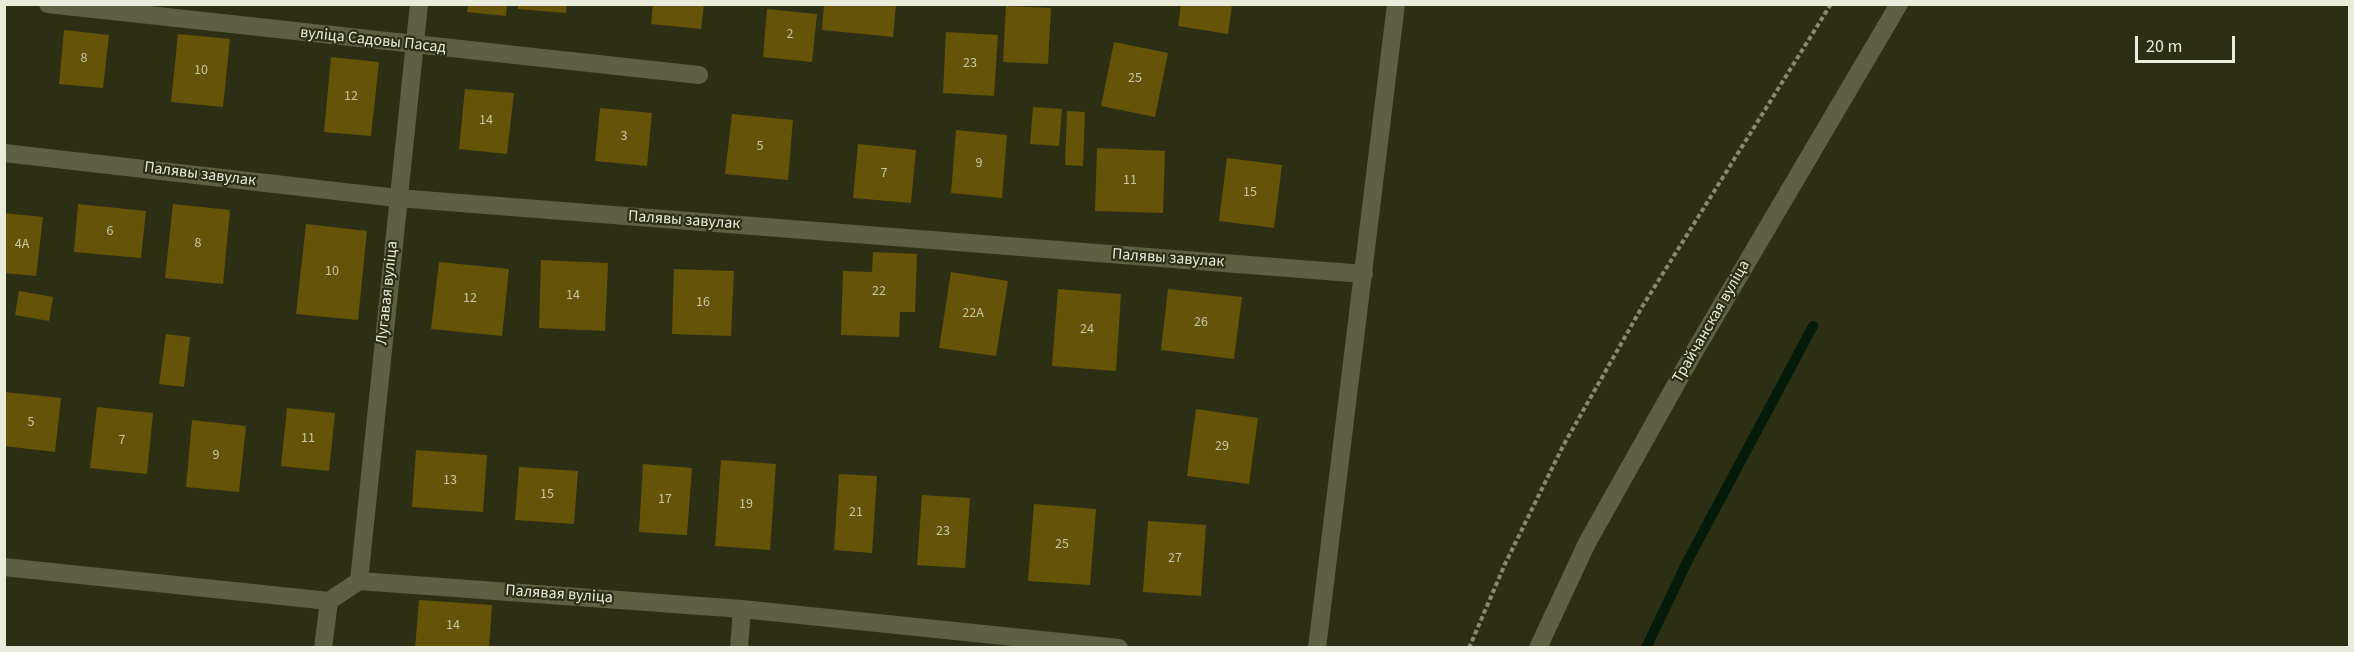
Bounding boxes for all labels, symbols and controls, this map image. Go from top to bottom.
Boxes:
street label: вуліца Садовы Пасад [299,24,447,58]
scale bar [2138,24,2238,62]
house number: 2 [787,27,793,43]
text: 20 m [2146,34,2182,59]
house number: 8 [81,51,87,67]
house number: 23 [963,56,977,72]
house number: 10 [194,63,208,79]
house number: 25 [1128,71,1142,87]
house number: 12 [344,89,358,105]
house number: 14 [479,113,493,129]
house number: 3 [621,129,627,145]
house number: 5 [757,139,763,155]
house number: 9 [976,156,982,172]
street label: Палявы завулак [143,159,257,191]
house number: 7 [881,166,887,182]
house number: 11 [1123,173,1137,189]
house number: 15 [1243,185,1257,201]
street label: Палявы завулак [627,207,741,235]
house number: 6 [107,224,113,240]
house number: 8 [195,236,201,252]
house number: 4А [15,237,29,253]
street label: Лугавая вуліца [373,240,403,346]
street label: Палявы завулак [1111,245,1225,273]
street label: Трайчанская вуліца [1669,257,1755,387]
house number: 10 [325,264,339,280]
house number: 22 [872,284,886,300]
house number: 14 [566,288,580,304]
house number: 12 [463,291,477,307]
house number: 16 [696,295,710,311]
house number: 22А [962,306,984,322]
house number: 26 [1194,315,1208,331]
house number: 24 [1080,322,1094,338]
house number: 5 [28,415,34,431]
house number: 11 [301,431,315,447]
house number: 7 [119,433,125,449]
house number: 29 [1215,439,1229,455]
house number: 9 [213,448,219,464]
house number: 13 [443,473,457,489]
house number: 15 [540,487,554,503]
house number: 17 [658,492,672,508]
house number: 19 [739,497,753,513]
house number: 21 [849,505,863,521]
house number: 23 [936,524,950,540]
house number: 25 [1055,537,1069,553]
house number: 27 [1168,551,1182,567]
street label: Палявая вуліца [505,582,613,608]
house number: 14 [446,618,460,634]

